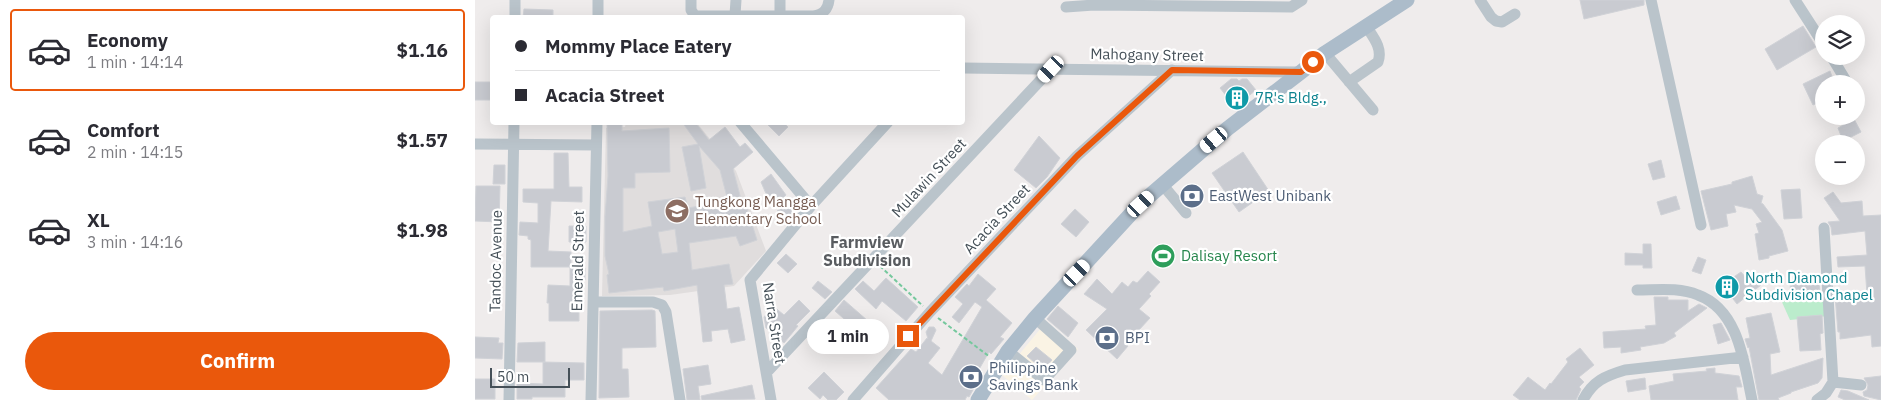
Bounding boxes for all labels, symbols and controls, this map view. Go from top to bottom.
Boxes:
map controls [1815,15,1865,185]
button: layers [1815,15,1865,65]
icon: car [27,28,72,73]
text: Economy [87,28,168,52]
text: Mommy Place Eatery [545,34,732,58]
text: $1.16 [396,38,448,62]
street label: Mahogany Street [1090,44,1204,65]
route start [1302,51,1324,73]
text: 1 min · 14:14 [87,52,183,72]
car [1035,53,1066,85]
button: + [1815,75,1865,125]
text: Acacia Street [545,83,664,107]
building icon: 7R's Bldg., [1224,85,1250,111]
place label: 7R's Bldg., [1255,88,1327,107]
icon: car [27,118,72,163]
text: Comfort [87,118,160,142]
car [1197,125,1230,155]
text: $1.57 [396,128,448,152]
street label: Mulawin Street [887,134,970,221]
button: − [1815,135,1865,185]
text: 2 min · 14:15 [87,142,183,162]
street label: Acacia Street [959,180,1034,258]
bank icon: EastWest Unibank [1179,183,1205,209]
place label: EastWest Unibank [1209,186,1331,205]
car [1124,188,1157,220]
place label: Tungkong Mangga Elementary School [695,192,822,228]
school or university icon: Tungkong Mangga Elementary School [664,198,690,224]
icon: car [27,208,72,253]
text: XL [87,208,110,232]
street label: Tandoc Avenue [485,210,506,312]
street label: Emerald Street [567,210,588,312]
text: $1.98 [396,218,448,242]
text: 3 min · 14:16 [87,232,183,252]
district label: Farmview Subdivision [823,232,911,270]
sports icon: Dalisay Resort [1150,243,1176,269]
place label: Dalisay Resort [1181,246,1277,265]
car [1061,257,1092,289]
place label: North Diamond Subdivision Chapel [1745,268,1873,304]
building icon: North Diamond Subdivision Chapel [1714,274,1740,300]
street label: Narra Street [759,281,790,365]
callout: 1 min [808,318,891,354]
route end [897,325,919,347]
bank icon: BPI [1094,325,1120,351]
text: 1 min [827,326,869,346]
place label: BPI [1125,328,1150,347]
button: Confirm [25,332,450,390]
place label: Philippine Savings Bank [989,358,1078,394]
bank icon: Philippine Savings Bank [958,364,984,390]
scale bar [490,365,570,388]
text: 50 m [497,368,529,386]

